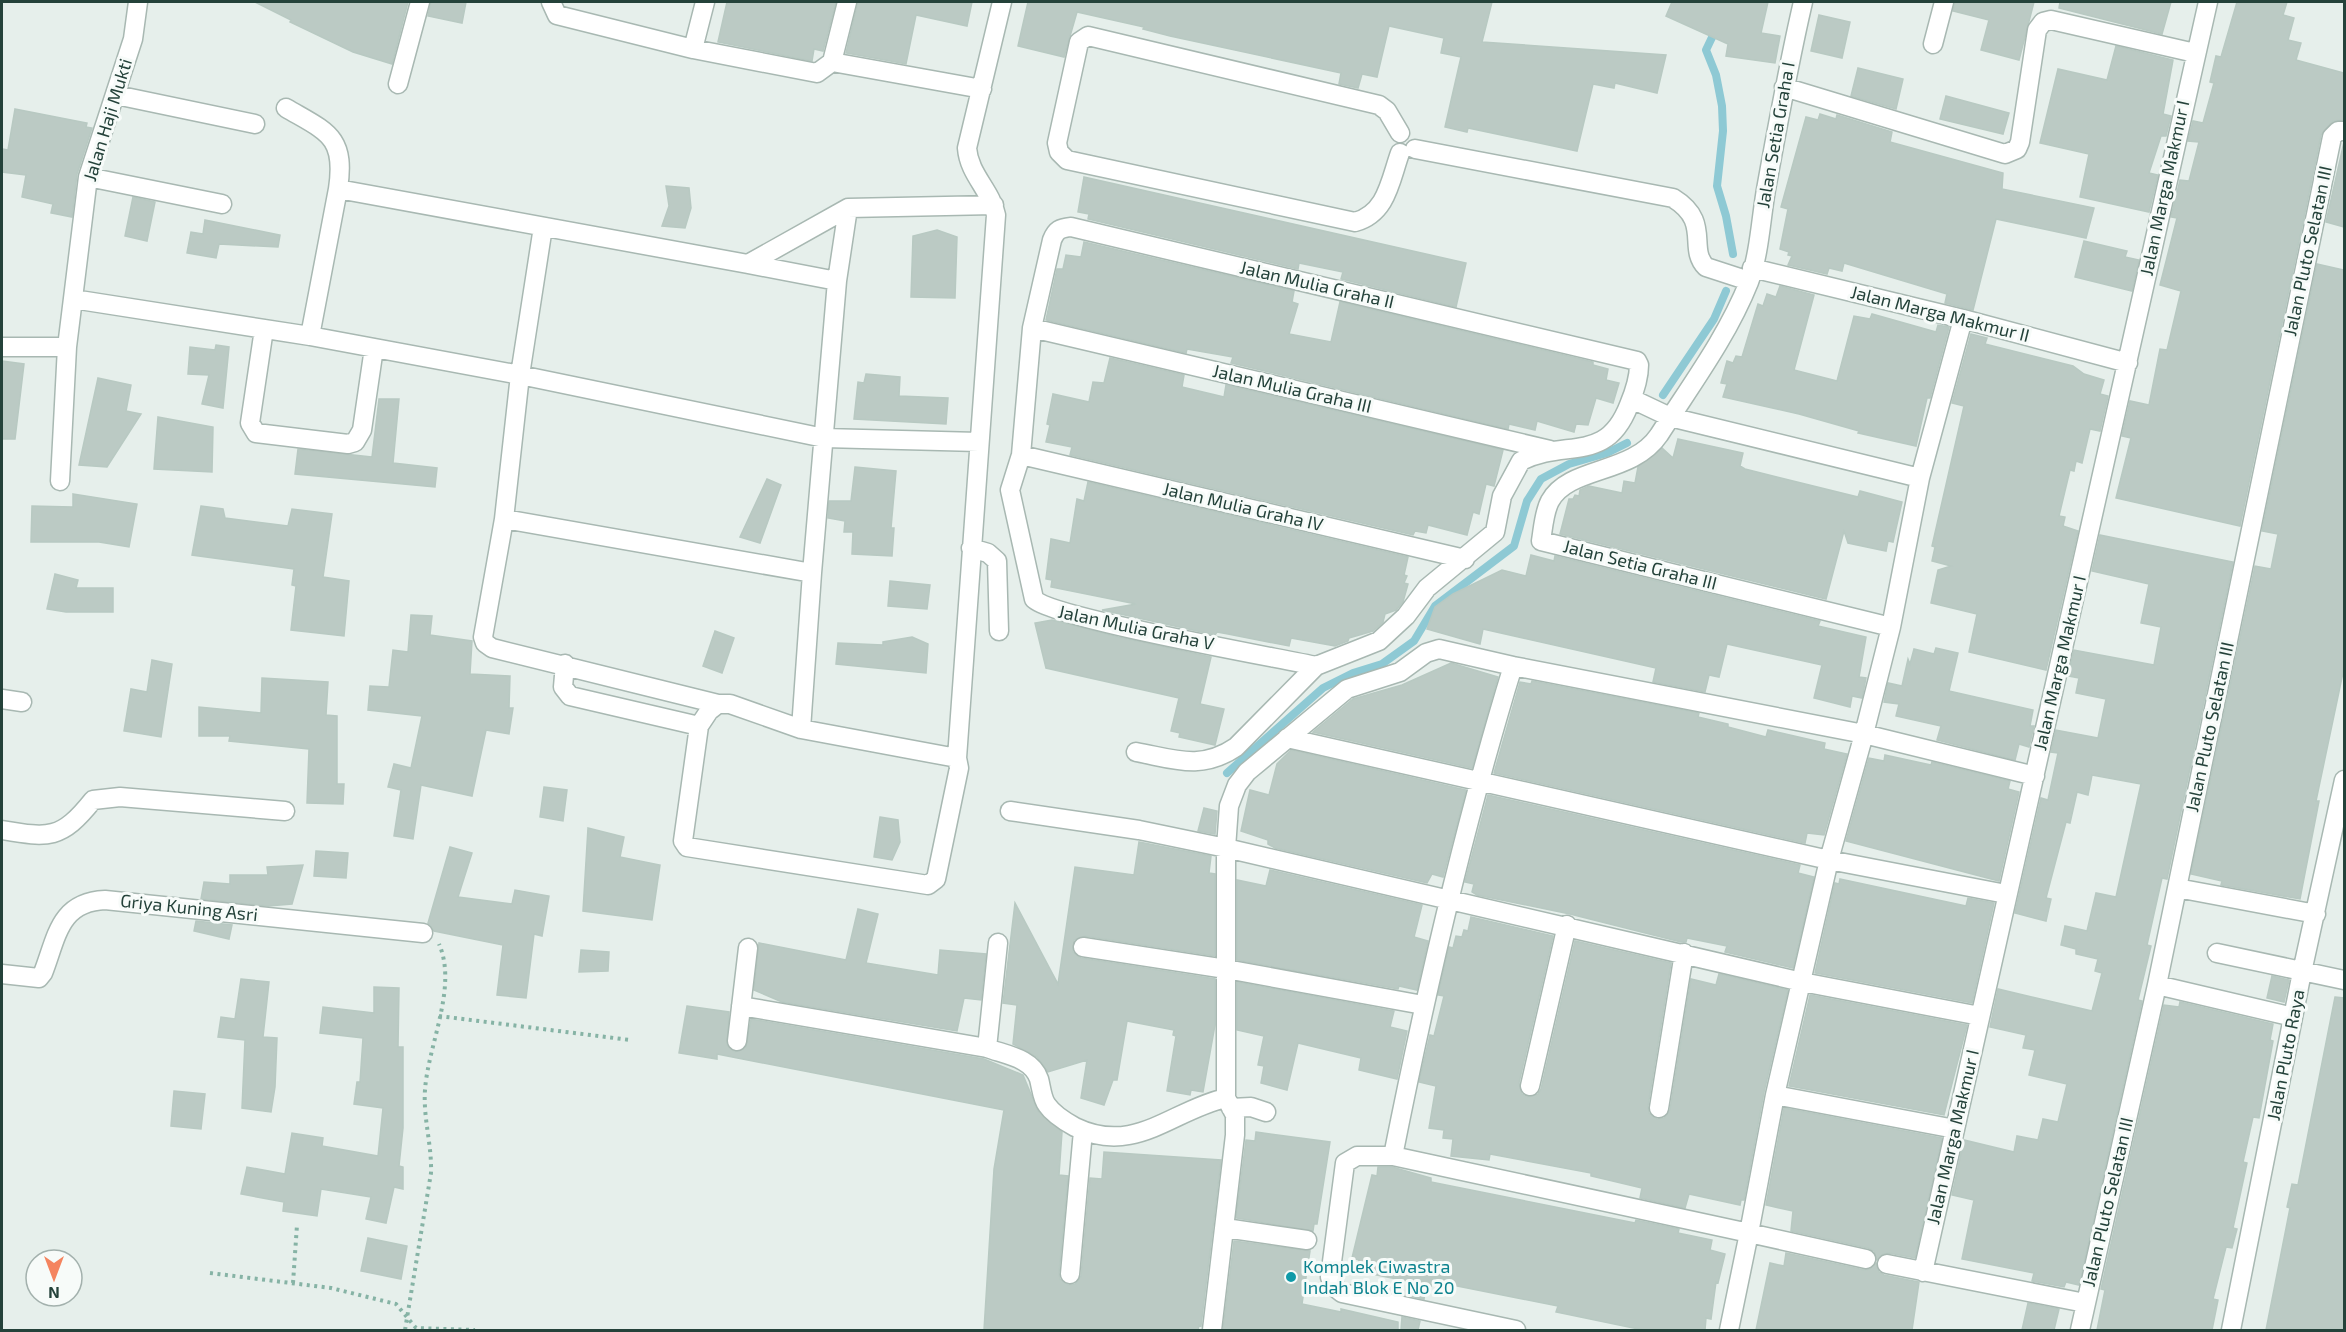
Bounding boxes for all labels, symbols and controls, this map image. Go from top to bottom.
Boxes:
street label: Jalan Haji Mukti [78,56,136,184]
street label: Jalan Setia Graha I [1751,60,1799,210]
street label: Jalan Marga Makmur I [2135,98,2193,278]
street label: Jalan Pluto Selatan III [2278,164,2336,338]
street label: Jalan Mulia Graha II [1238,256,1397,312]
street label: Jalan Marga Makmur II [1849,280,2032,346]
street label: Jalan Mulia Graha III [1211,359,1374,417]
street label: Jalan Mulia Graha IV [1161,477,1326,535]
street label: Jalan Setia Graha III [1561,534,1719,594]
street label: Jalan Marga Makmur I [2028,573,2090,752]
street label: Jalan Mulia Graha V [1056,600,1216,654]
street label: Jalan Pluto Selatan III [2180,640,2238,814]
street label: Griya Kuning Asri [119,889,259,925]
street label: Jalan Pluto Raya [2261,987,2309,1122]
street label: Jalan Marga Makmur I [1921,1047,1983,1226]
street label: Jalan Pluto Selatan III [2077,1115,2137,1289]
north arrow [24,1248,84,1308]
place label: Komplek Ciwastra Indah Blok E No 20 [1303,1255,1455,1298]
marker: Komplek Ciwastra Indah Blok E No 20 [1284,1270,1298,1284]
text: N [48,1284,60,1303]

